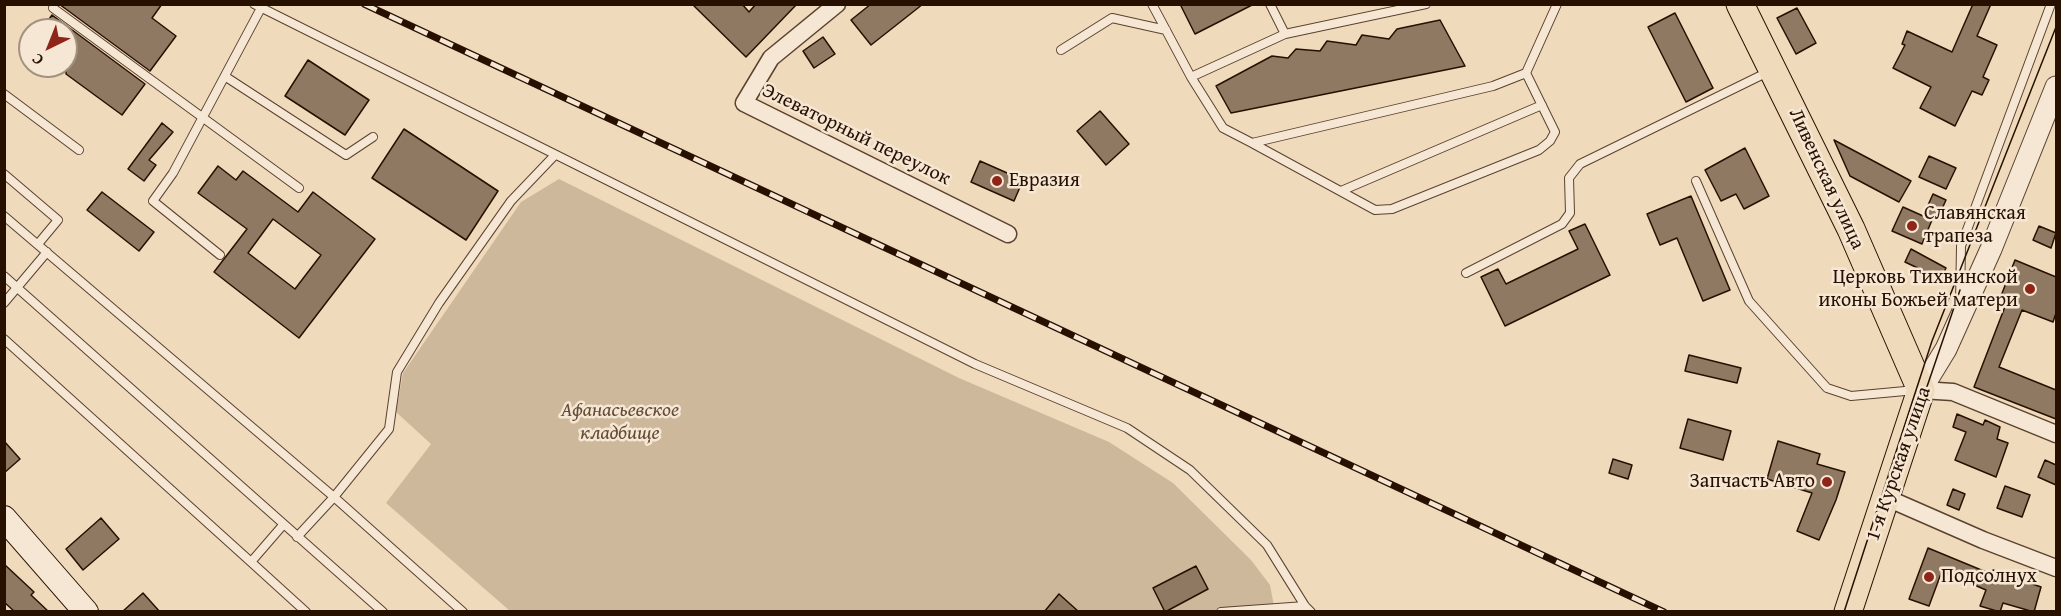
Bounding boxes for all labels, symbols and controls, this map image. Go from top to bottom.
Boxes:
north arrow [18,18,78,78]
text: С [26,48,49,72]
street label: Элеваторный переулок [758,79,954,191]
street label: Ливенская улица [1783,105,1869,253]
place label: Евразия [1009,169,1080,193]
marker: Евразия [990,174,1004,188]
place label: Славянская трапеза [1924,202,2026,249]
marker: Славянская трапеза [1905,219,1919,233]
place label: Церковь Тихвинской иконы Божьей матери [1819,266,2018,313]
marker: Церковь Тихвинской иконы Божьей матери [2023,282,2037,296]
street label: 1-я Курская улица [1861,384,1937,544]
park label: Афанасьевское кладбище [561,399,679,446]
place label: Запчасть Авто [1690,470,1815,494]
marker: Запчасть Авто [1820,475,1834,489]
place label: Подсолнух [1941,565,2037,589]
marker: Подсолнух [1922,570,1936,584]

